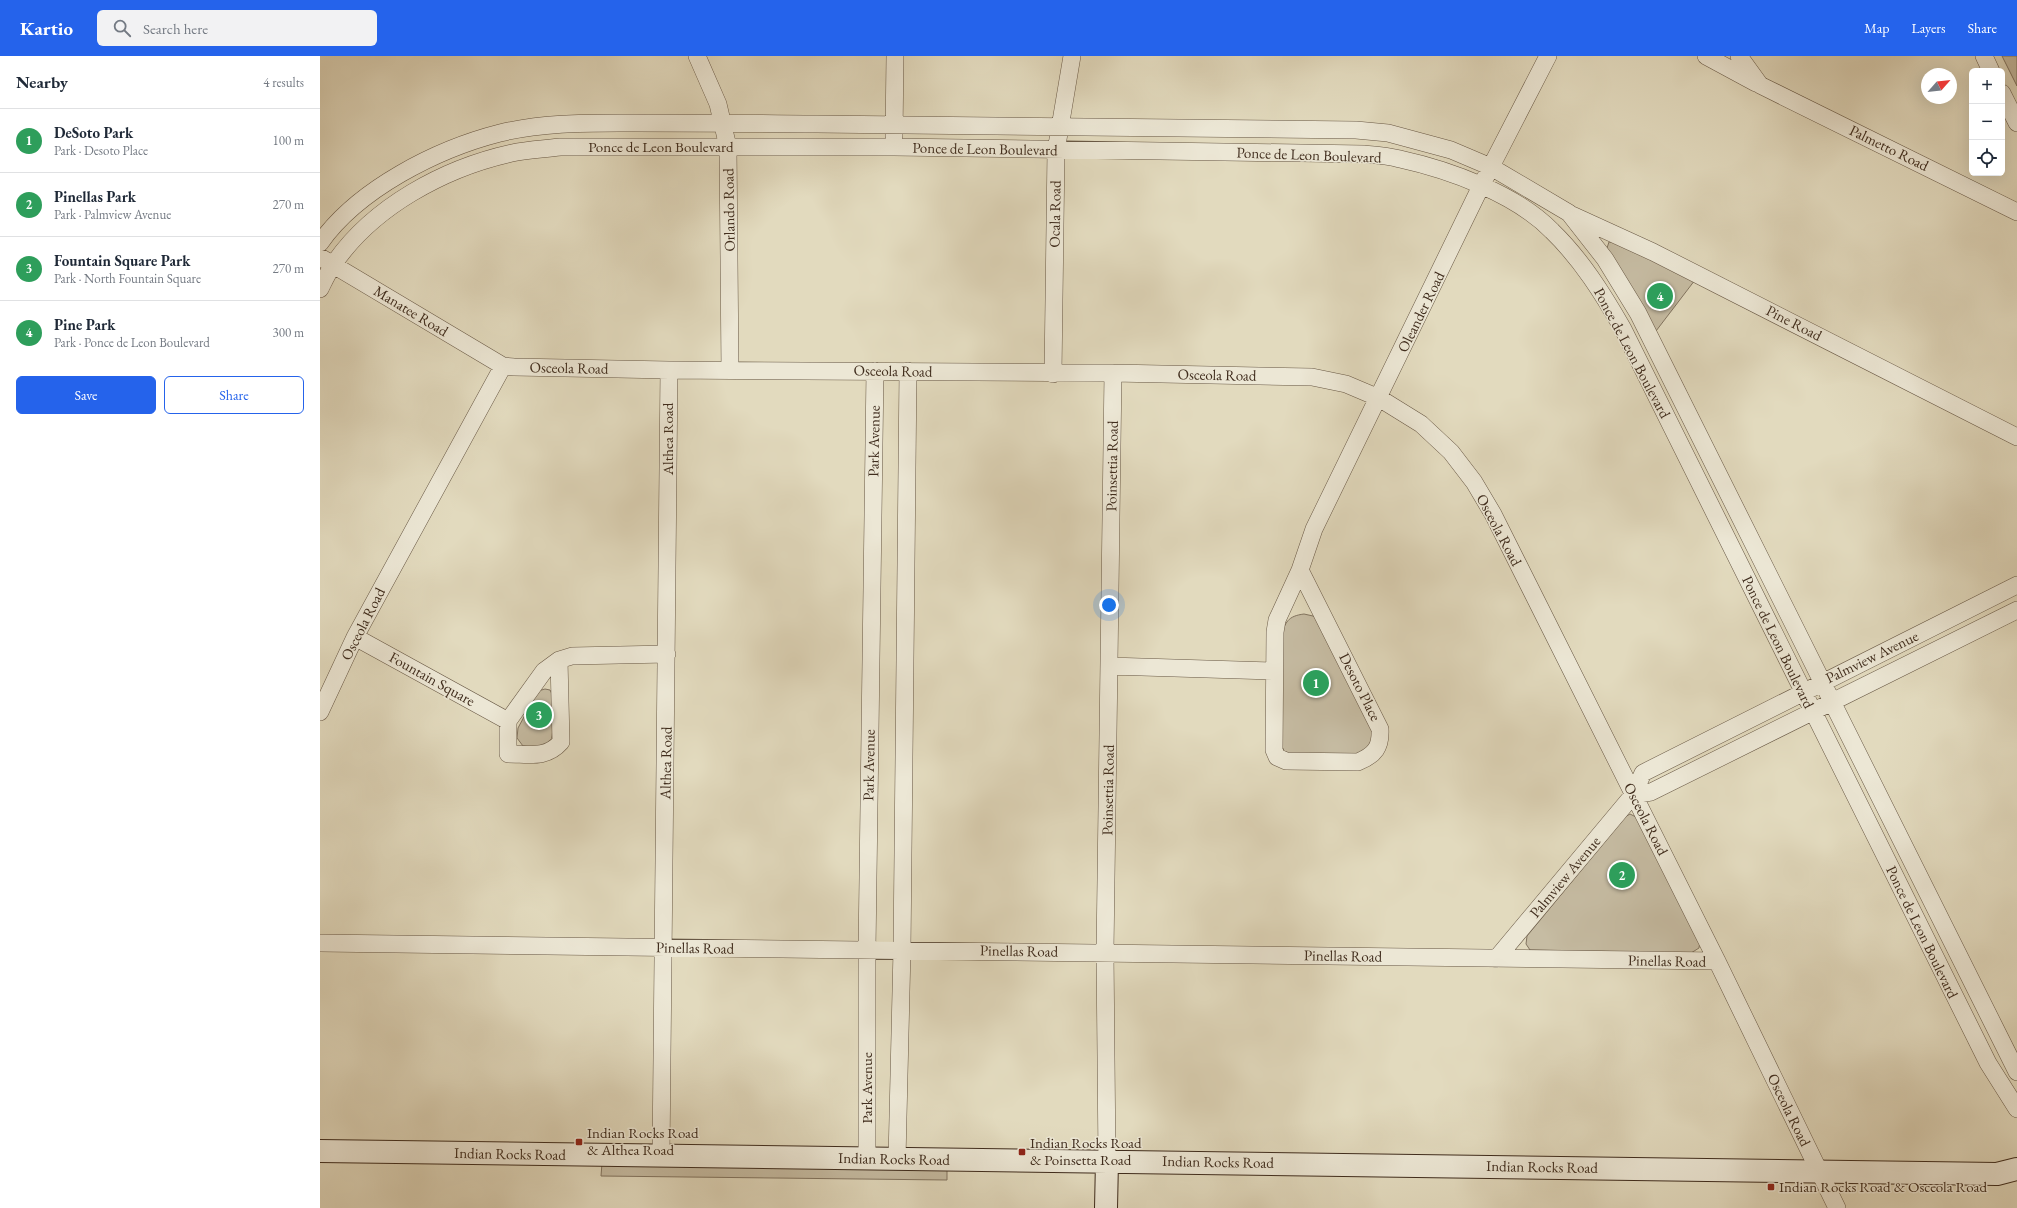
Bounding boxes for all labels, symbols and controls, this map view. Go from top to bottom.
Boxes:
search box [97,10,377,46]
text: Kartio [20,16,73,41]
icon: search [111,17,133,39]
text: Search here [143,19,208,38]
text: Map [1864,19,1889,37]
text: Layers [1911,19,1946,37]
text: Share [1968,19,1997,37]
north arrow [1921,68,1957,104]
map controls [1969,68,2005,176]
button: + [1969,68,2005,104]
text: Nearby [16,71,68,93]
text: 4 results [263,74,304,91]
button: − [1969,104,2005,140]
street label: Palmetto Road [1846,120,1932,175]
text: DeSoto Park [54,123,133,142]
text: 1 [26,132,32,149]
text: 100 m [273,132,304,149]
street label: Ponce de Leon Boulevard [588,137,734,156]
street label: Ponce de Leon Boulevard [912,138,1058,159]
button: locate [1969,140,2005,176]
text: Park · Desoto Place [54,142,148,159]
street label: Ponce de Leon Boulevard [1236,142,1382,167]
street label: Orlando Road [718,168,739,252]
street label: Ocala Road [1044,180,1065,248]
text: Pinellas Park [54,187,136,206]
text: 2 [26,196,32,213]
text: 270 m [273,196,304,213]
text: Park · Palmview Avenue [54,206,171,223]
text: Fountain Square Park [54,251,190,270]
text: 3 [26,260,32,277]
text: 270 m [273,260,304,277]
street label: Oleander Road [1393,268,1448,355]
text: Park · North Fountain Square [54,270,201,287]
street label: Manatee Road [370,281,452,340]
pin: 4 [1647,281,1673,311]
street label: Ponce de Leon Boulevard [1590,284,1675,422]
street label: Pine Road [1763,300,1826,345]
text: Pine Park [54,315,116,334]
text: 4 [26,324,32,341]
text: 300 m [273,324,304,341]
text: Park · Ponce de Leon Boulevard [54,334,210,351]
street label: Osceola Road [529,357,609,378]
street label: Osceola Road [853,360,933,381]
street label: Osceola Road [1177,364,1257,385]
button: Save [16,376,156,414]
button: Share [164,376,304,414]
street label: Althea Road [658,402,677,476]
street label: Park Avenue [863,405,884,477]
street label: Poinsettia Road [1101,420,1122,512]
street label: Osceola Road [1473,490,1527,569]
street label: Ponce de Leon Boulevard [1738,572,1819,712]
street label: Osceola Road [336,584,389,663]
your location [1099,595,1119,615]
street label: Palmview Avenue [1822,626,1921,687]
street label: Fountain Square [386,647,479,710]
street label: Desoto Place [1335,649,1386,724]
pin: 1 [1303,668,1329,698]
pin: 3 [526,700,552,730]
street label: Althea Road [655,726,676,800]
street label: Park Avenue [858,729,879,801]
street label: Poinsettia Road [1097,744,1118,836]
street label: Osceola Road [1620,779,1673,859]
street label: Palmview Avenue [1525,832,1604,921]
pin: 2 [1609,860,1635,890]
street label: Ponce de Leon Boulevard [1882,862,1963,1002]
street label: Pinellas Road [656,937,735,958]
street label: Pinellas Road [980,940,1059,961]
street label: Pinellas Road [1304,945,1383,966]
street label: Pinellas Road [1628,950,1707,971]
street label: Park Avenue [857,1052,876,1124]
street label: Osceola Road [1764,1070,1815,1150]
place label: Indian Rocks Road & Althea Road [587,1123,699,1159]
place label: Indian Rocks Road & Poinsetta Road [1030,1133,1142,1169]
marker: Indian Rocks Road & Althea Road [574,1137,584,1147]
street label: Indian Rocks Road [454,1143,566,1164]
marker: Indian Rocks Road & Poinsetta Road [1017,1147,1027,1157]
street label: Indian Rocks Road [838,1148,950,1169]
street label: Indian Rocks Road [1162,1151,1274,1172]
street label: Indian Rocks Road [1486,1156,1598,1177]
place label: Indian Rocks Road & Osceola Road [1779,1177,1987,1196]
marker: Indian Rocks Road & Osceola Road [1766,1182,1776,1192]

